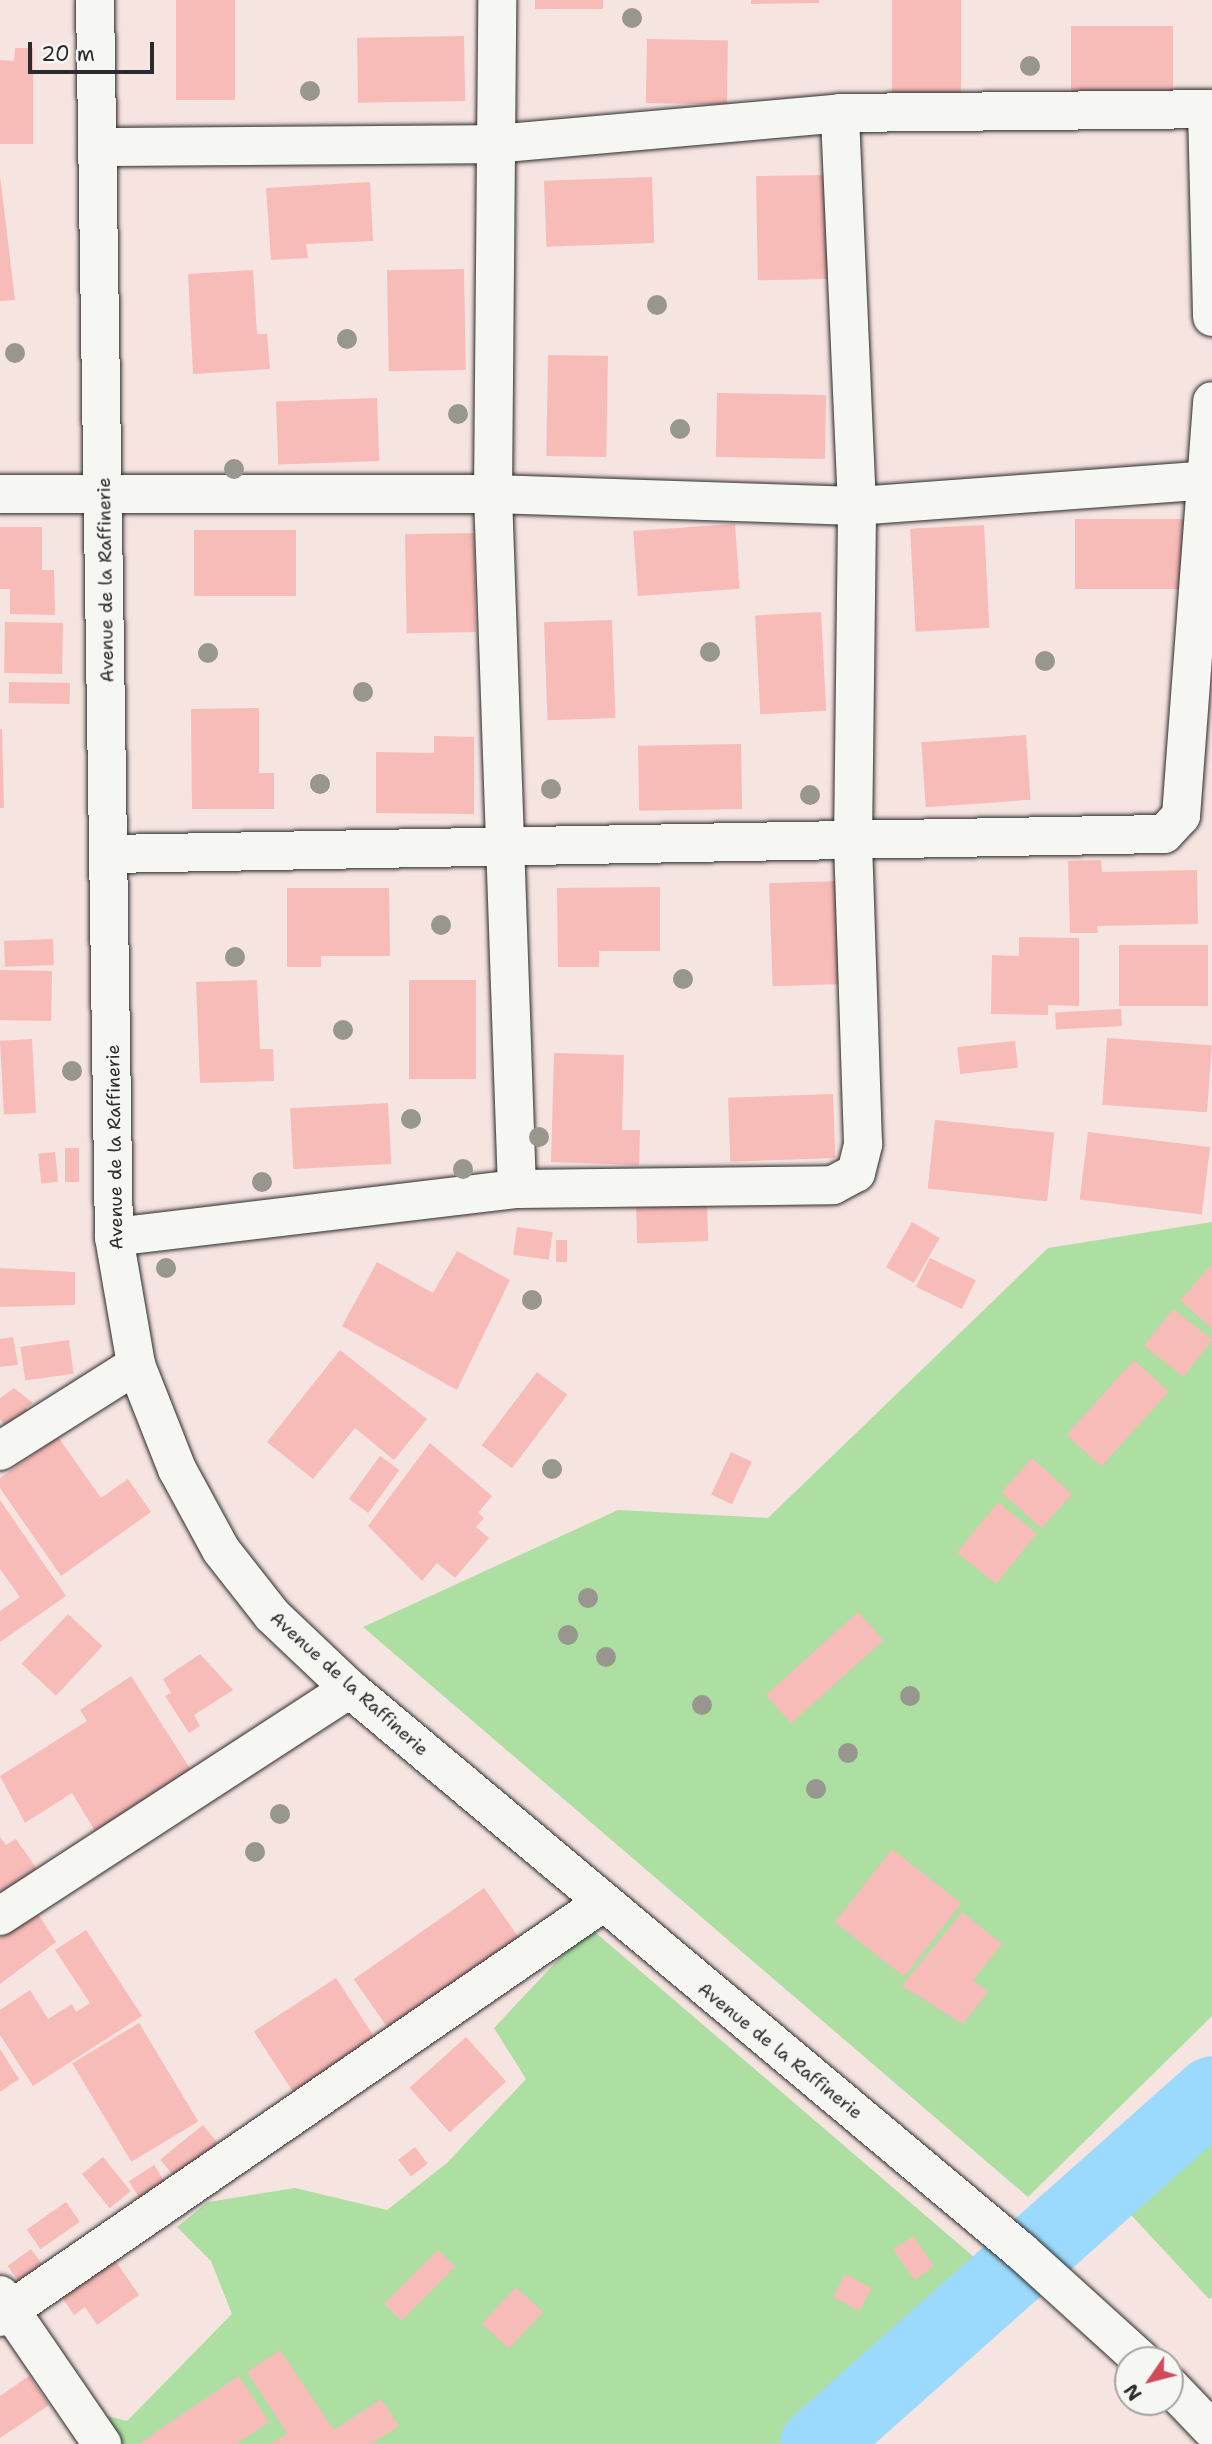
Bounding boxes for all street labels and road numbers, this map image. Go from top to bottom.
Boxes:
street label: Avenue de la Raffinerie [93,477,119,683]
street label: Avenue de la Raffinerie [102,1044,128,1250]
street label: Avenue de la Raffinerie [266,1607,432,1761]
street label: Avenue de la Raffinerie [693,1978,867,2124]

